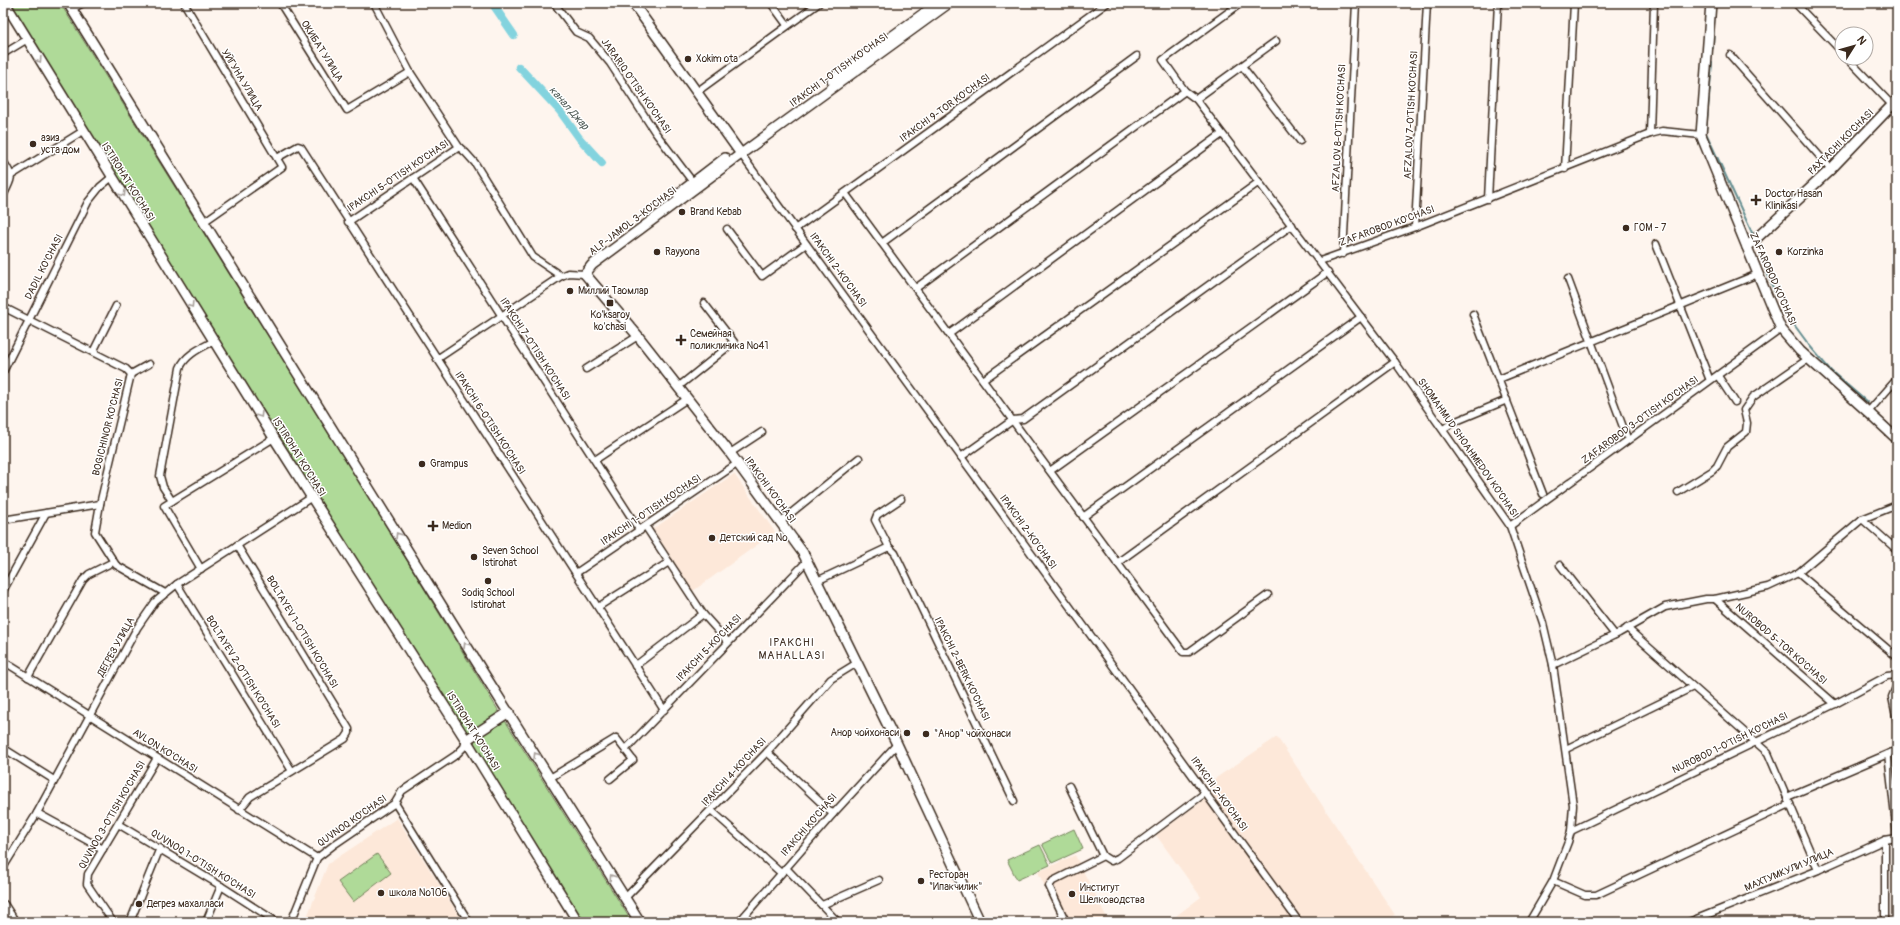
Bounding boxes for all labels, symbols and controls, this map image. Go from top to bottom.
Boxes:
street label: ОКИБАТ УЛИЦА [298,18,346,84]
north arrow [1834,26,1874,66]
street label: IPAKCHI 1-O'TISH KO'CHASI [788,30,890,110]
text: N [1854,33,1869,48]
street label: JARARIQ O'TISH KO'CHASI [599,36,673,136]
street label: УЙГУНА УЛИЦА [219,47,266,113]
street label: AFZALOV 7-O'TISH KO'CHASI [1402,50,1420,180]
place label: Xokim ota [696,53,738,65]
marker: Xokim ota [683,54,693,64]
one-way arrow [34,56,42,63]
street label: AFZALOV 8-O'TISH KO'CHASI [1330,64,1348,192]
street label: IPAKCHI 9-TOR KO'CHASI [898,71,992,145]
water label: канал Джар [547,84,592,133]
street label: PAXTACHI KO'CHASI [1806,107,1876,177]
place label: азиз уста дом [40,132,80,156]
street label: IPAKCHI 5-O'TISH KO'CHASI [345,137,451,215]
marker: азиз уста дом [28,139,38,149]
street label: ISTIROHAT KO'CHASI [99,140,157,224]
street label: ALP-JAMOL 3-KO'CHASI [587,184,679,258]
place label: Doctor Hasan Klinikasi [1765,188,1823,212]
one-way arrow [118,190,125,197]
marker: Doctor Hasan Klinikasi [1750,194,1762,206]
street label: ZAFAROBOD KO'CHASI [1338,203,1436,249]
place label: Brand Kebab [690,206,742,218]
marker: Brand Kebab [677,207,687,217]
place label: ГОМ - 7 [1634,222,1667,234]
marker: ГОМ - 7 [1621,223,1631,233]
street label: IPAKCHI 2-KO'CHASI [807,230,869,310]
street label: ZAFAROBOD KO'CHASI [1747,231,1799,327]
street label: DADIL KO'CHASI [22,232,66,302]
place label: Rayyona [665,246,700,258]
place label: Korzinka [1787,246,1824,258]
marker: Rayyona [652,247,662,257]
marker: Korzinka [1774,247,1784,257]
place label: Миллий Таомлар [578,285,649,297]
marker: Миллий Таомлар [565,286,575,296]
street label: IPAKCHI 7-O'TISH KO'CHASI [497,295,573,403]
marker: Ko'ksaroy ko'chasi [605,298,615,308]
one-way arrow [187,301,194,308]
place label: Ko'ksaroy ko'chasi [590,309,631,333]
place label: Семейная поликлиника №41 [690,328,768,352]
marker: Семейная поликлиника №41 [675,334,687,346]
street label: IPAKCHI 6-O'TISH KO'CHASI [452,369,528,477]
street label: ZAFAROBOD 3-O'TISH KO'CHASI [1579,374,1701,466]
street label: SHOMAHMUD SHOAHMEDOV KO'CHASI [1415,376,1521,520]
street label: BOGICHINOR KO'CHASI [90,377,126,477]
one-way arrow [255,411,263,418]
street label: ISTIROHAT KO'CHASI [270,415,328,499]
street label: IPAKCHI KO'CHASI [742,454,798,526]
place label: Grampus [430,458,468,470]
marker: Grampus [417,459,427,469]
street label: IPAKCHI 1-O'TISH KO'CHASI [599,472,703,548]
street label: IPAKCHI 2-KO'CHASI [997,492,1059,572]
marker: Medion [427,520,439,532]
place label: Medion [442,520,472,532]
one-way arrow [395,532,403,539]
place label: Детский сад № [719,532,788,544]
marker: Детский сад № [707,533,717,543]
place label: Seven School Istirohat [482,545,539,569]
marker: Seven School Istirohat [469,552,479,562]
street label: BOLTAYEV 1-O'TISH KO'CHASI [264,574,340,690]
marker: Sodiq School Istirohat [483,576,493,586]
place label: Sodiq School Istirohat [461,587,515,611]
street label: NUROBOD 5-TOR KO'CHASI [1733,601,1829,687]
street label: IPAKCHI 5-KO'CHASI [674,612,744,684]
street label: BOLTAYEV 2-O'TISH KO'CHASI [203,613,283,731]
street label: ДЕГРЕЗ УЛИЦА [94,615,137,680]
street label: IPAKCHI 2-BERK KO'CHASI [932,615,992,723]
district label: IPAKCHI MAHALLASI [758,636,826,662]
one-way arrow [464,642,471,649]
street label: ISTIROHAT KO'CHASI [444,689,502,773]
street label: NUROBOD 1-O'TISH KO'CHASI [1670,710,1790,776]
street label: AVLON KO'CHASI [130,726,200,776]
place label: Анор чойхонаси [831,727,900,739]
marker: Анор чойхонаси [902,728,912,738]
place label: "Анор" чойхонаси [934,728,1011,740]
marker: "Анор" чойхонаси [921,729,931,739]
street label: IPAKCHI 4-KO'CHASI [699,735,769,809]
one-way arrow [533,752,540,759]
street label: IPAKCHI 2-KO'CHASI [1188,754,1250,834]
street label: QUVNOQ 3-O'TISH KO'CHASI [76,759,148,871]
street label: IPAKCHI KO'CHASI [778,791,840,859]
street label: QUVNOQ KO'CHASI [315,793,389,849]
street label: QUVNOQ 1-O'TISH KO'CHASI [148,827,258,901]
street label: МАХТУМКУЛИ УЛИЦА [1743,846,1836,894]
place label: Ресторан "Ипакчилик" [929,869,982,893]
one-way arrow [609,874,617,881]
marker: Ресторан "Ипакчилик" [916,876,926,886]
place label: Институт Шелководства [1080,882,1145,906]
place label: школа №106 [389,887,448,899]
marker: школа №106 [376,888,386,898]
marker: Институт Шелководства [1067,889,1077,899]
place label: Дегрез махалласи [146,898,224,910]
marker: Дегрез махалласи [134,899,144,909]

